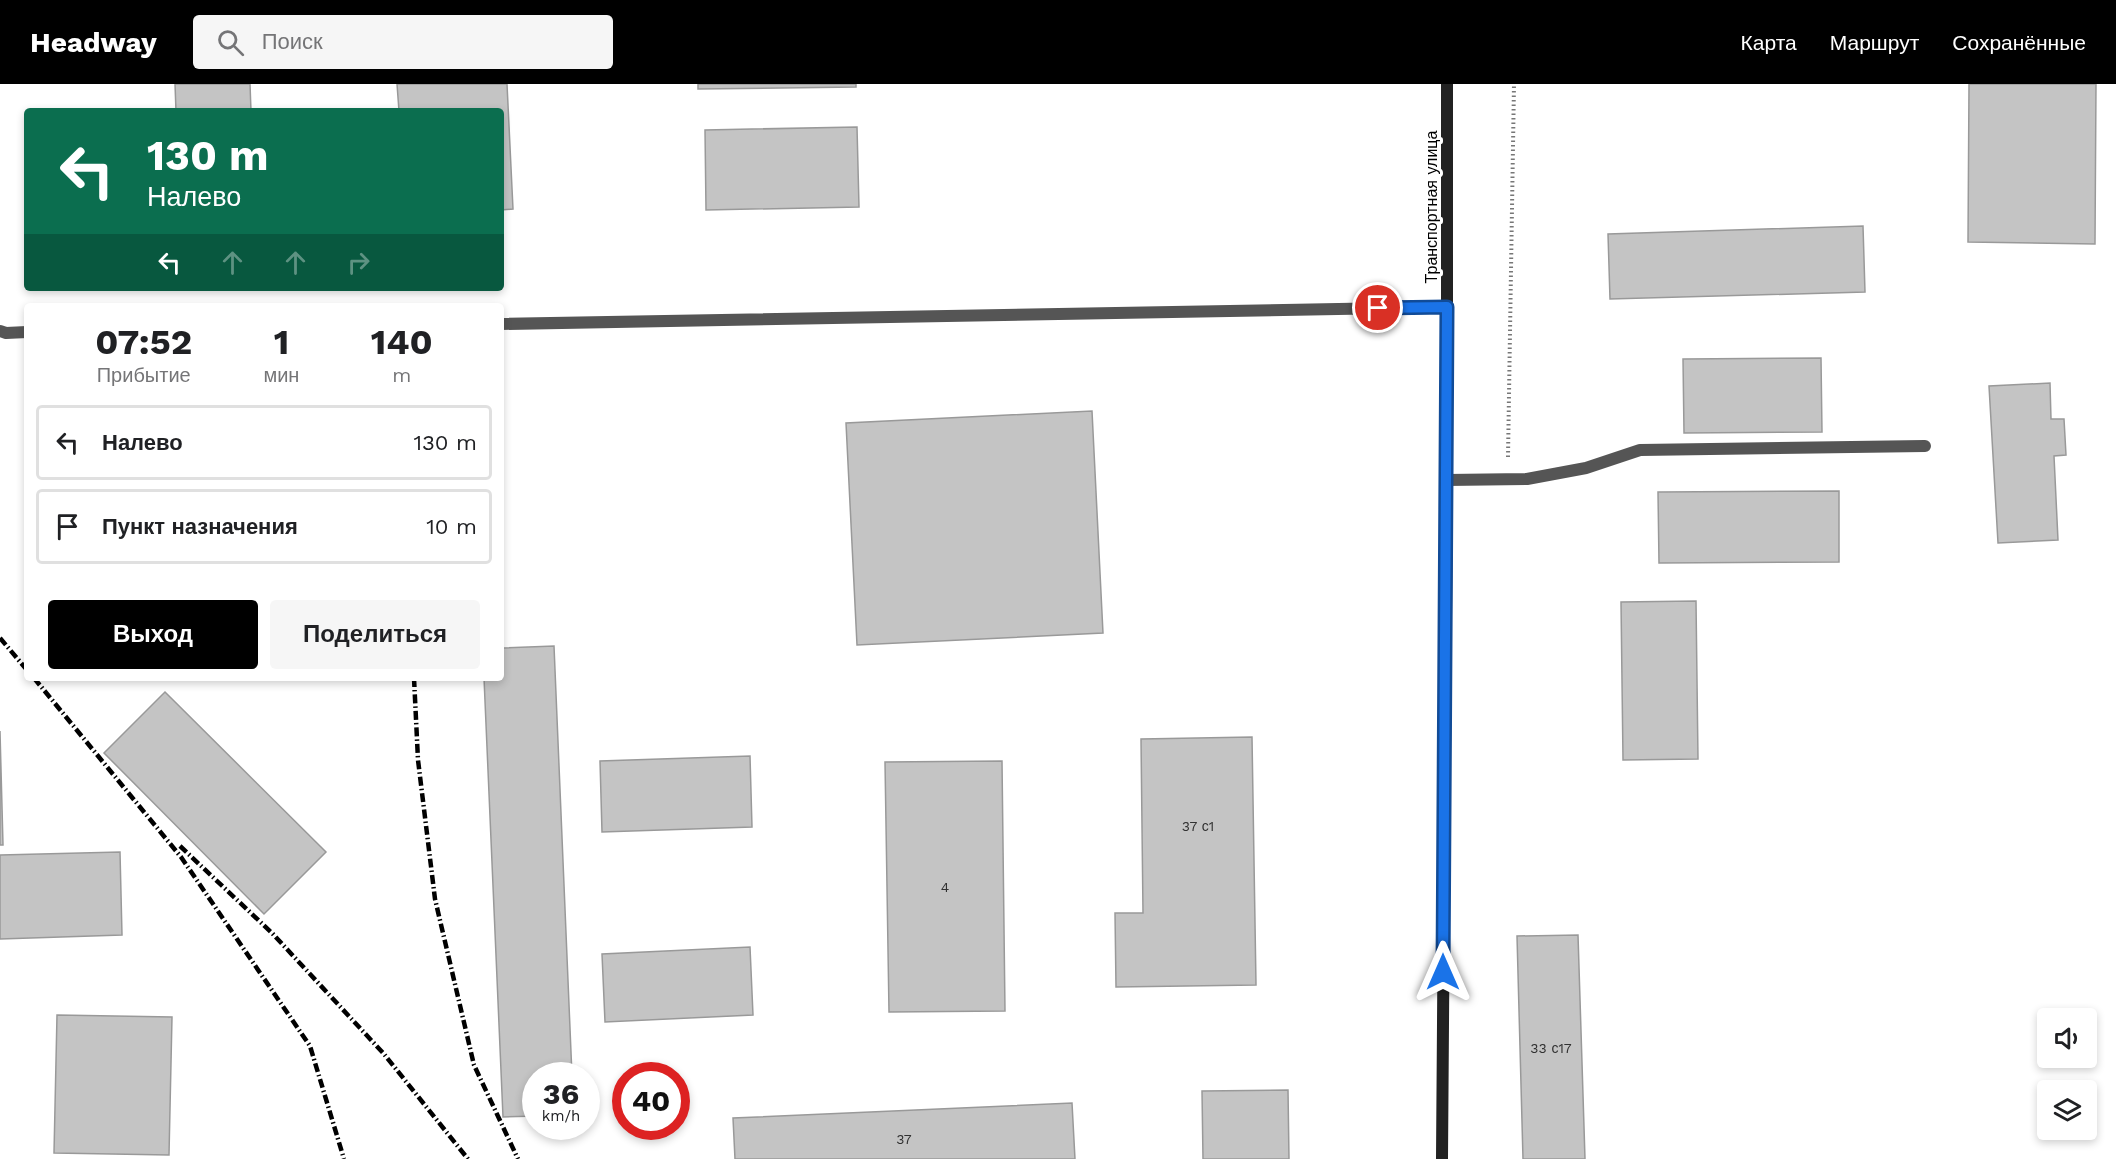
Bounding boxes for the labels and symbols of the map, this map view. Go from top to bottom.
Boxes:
street label: Транспортная улица [1422,131,1441,283]
pin [1352,282,1403,333]
house number: 37 с1 [1182,818,1214,834]
house number: 4 [941,879,949,895]
position arrow [1411,940,1475,1004]
house number: 33 с17 [1530,1040,1572,1056]
speed limit sign: 40 [612,1062,690,1140]
house number: 37 [896,1131,912,1147]

